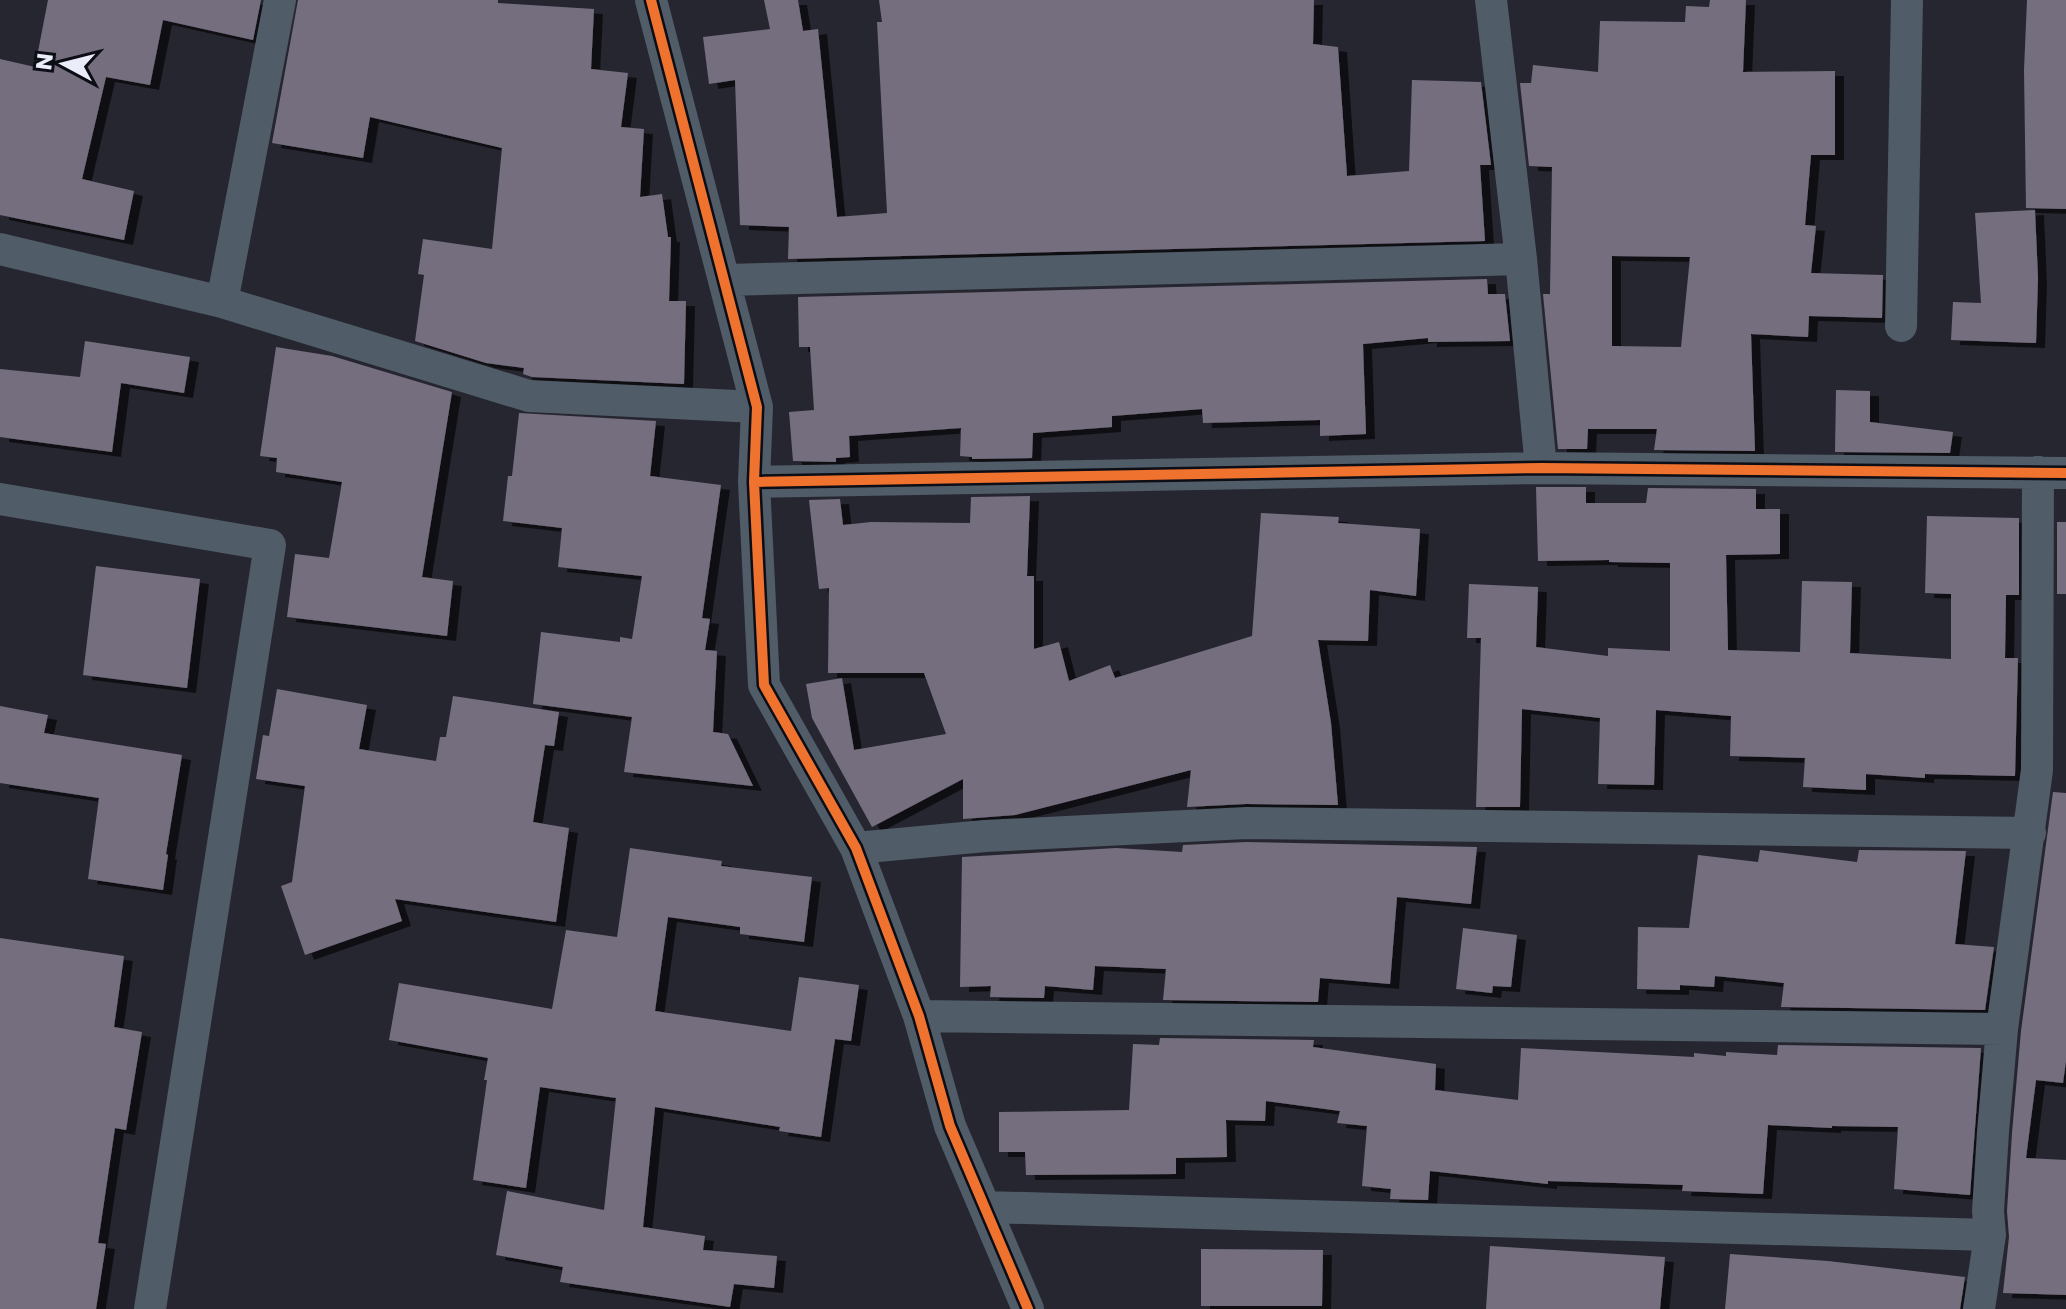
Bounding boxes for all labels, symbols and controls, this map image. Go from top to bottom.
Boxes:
north arrow [24,24,104,104]
text: N [28,52,61,72]

